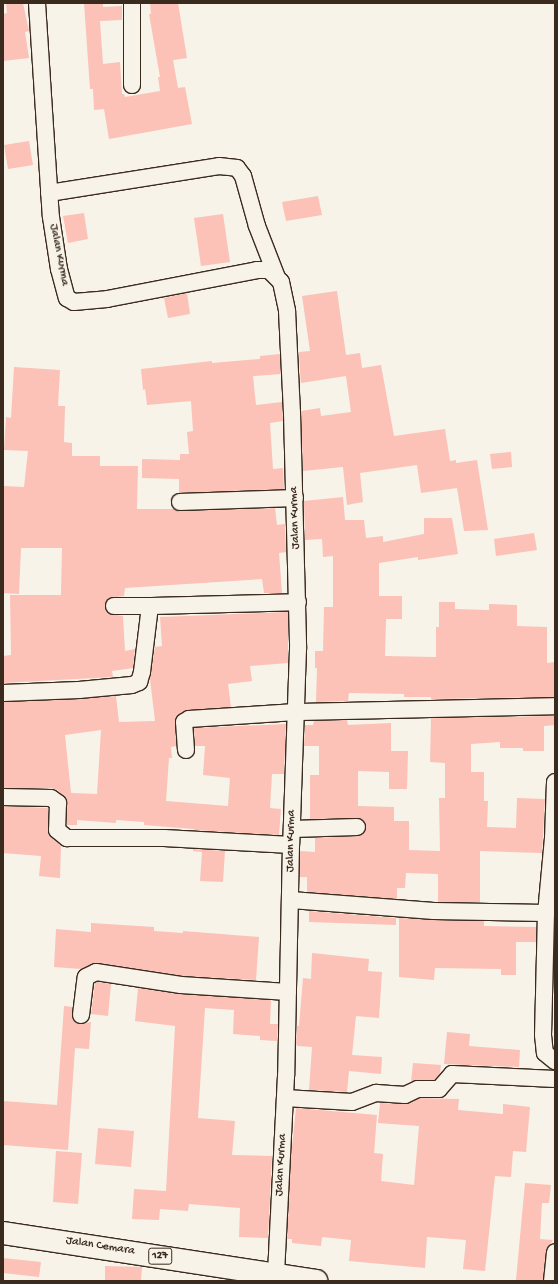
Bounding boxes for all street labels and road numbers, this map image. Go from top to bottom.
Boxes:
street label: Jalan Kurma [45,223,71,287]
street label: Jalan Kurma [288,486,304,550]
street label: Jalan Kurma [284,810,300,872]
street label: Jalan Kurma [273,1133,291,1197]
street label: Jalan Cemara [64,1234,136,1260]
road number: 127 [148,1247,172,1265]

